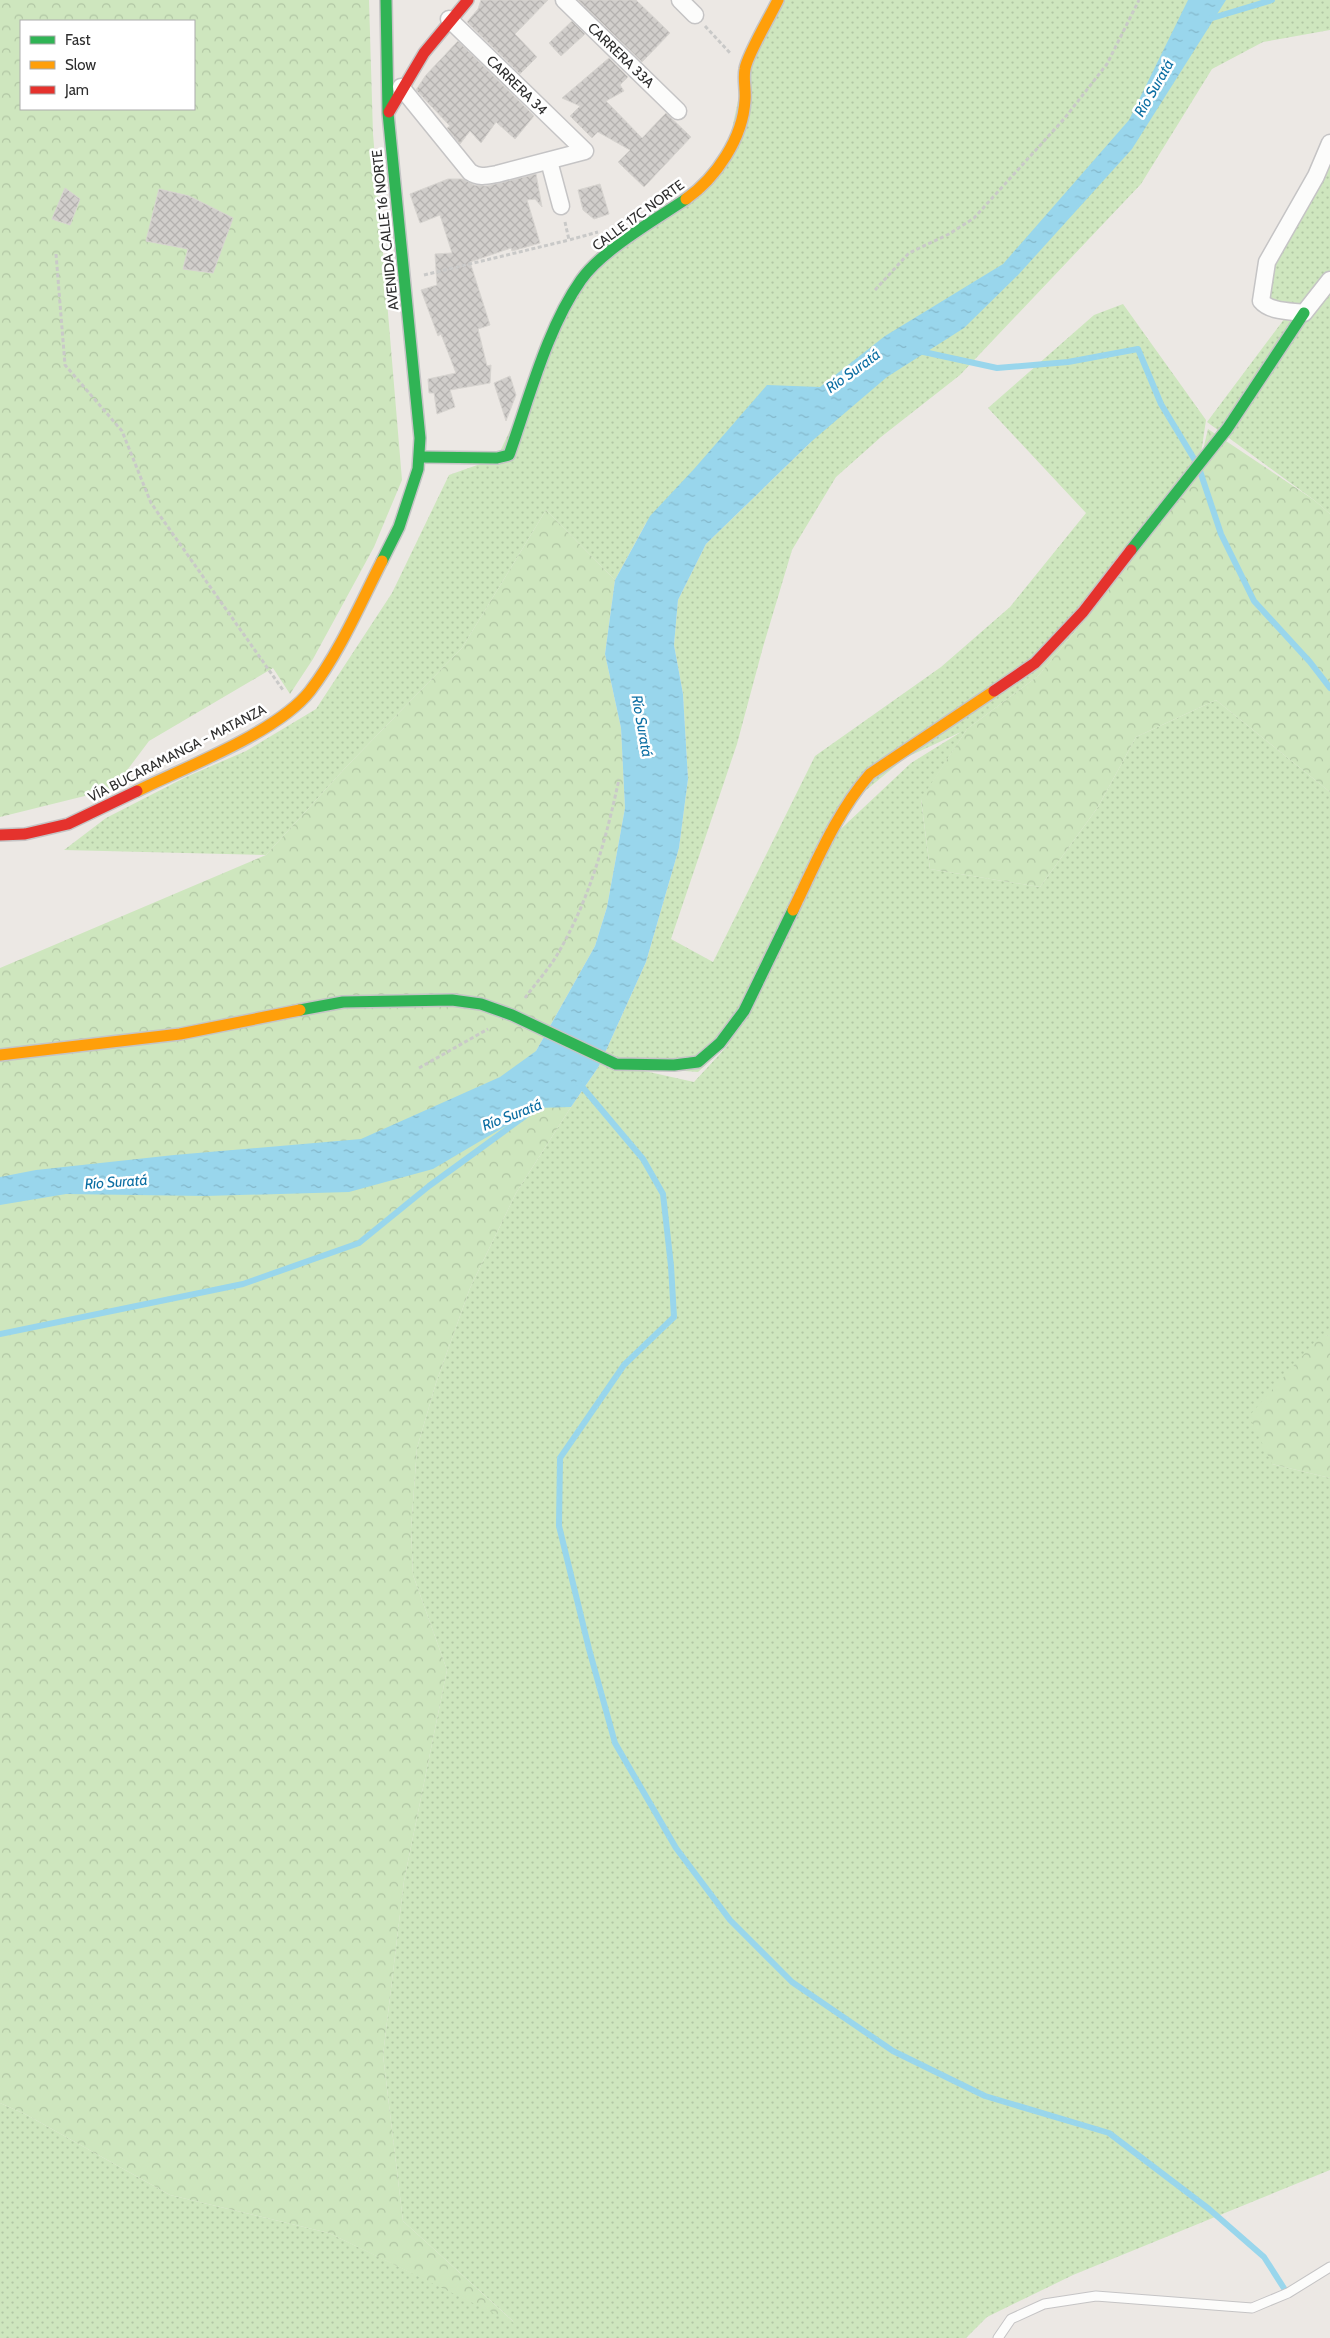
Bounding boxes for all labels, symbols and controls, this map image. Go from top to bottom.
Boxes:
street label: CARRERA 33A [584,19,658,92]
legend [20,20,195,110]
text: Fast [65,31,90,49]
street label: CARRERA 34 [483,52,551,118]
text: Slow [65,56,96,74]
water label: Río Suratá [1130,56,1178,120]
text: Jam [64,81,89,99]
street label: AVENIDA CALLE 16 NORTE [368,149,402,311]
street label: CALLE 17C NORTE [588,175,688,254]
water label: Río Suratá [822,345,884,397]
water label: Río Suratá [628,693,656,759]
street label: VÍA BUCARAMANGA - MATANZA [85,700,269,806]
water label: Río Suratá [479,1095,545,1135]
water label: Río Suratá [84,1171,148,1193]

